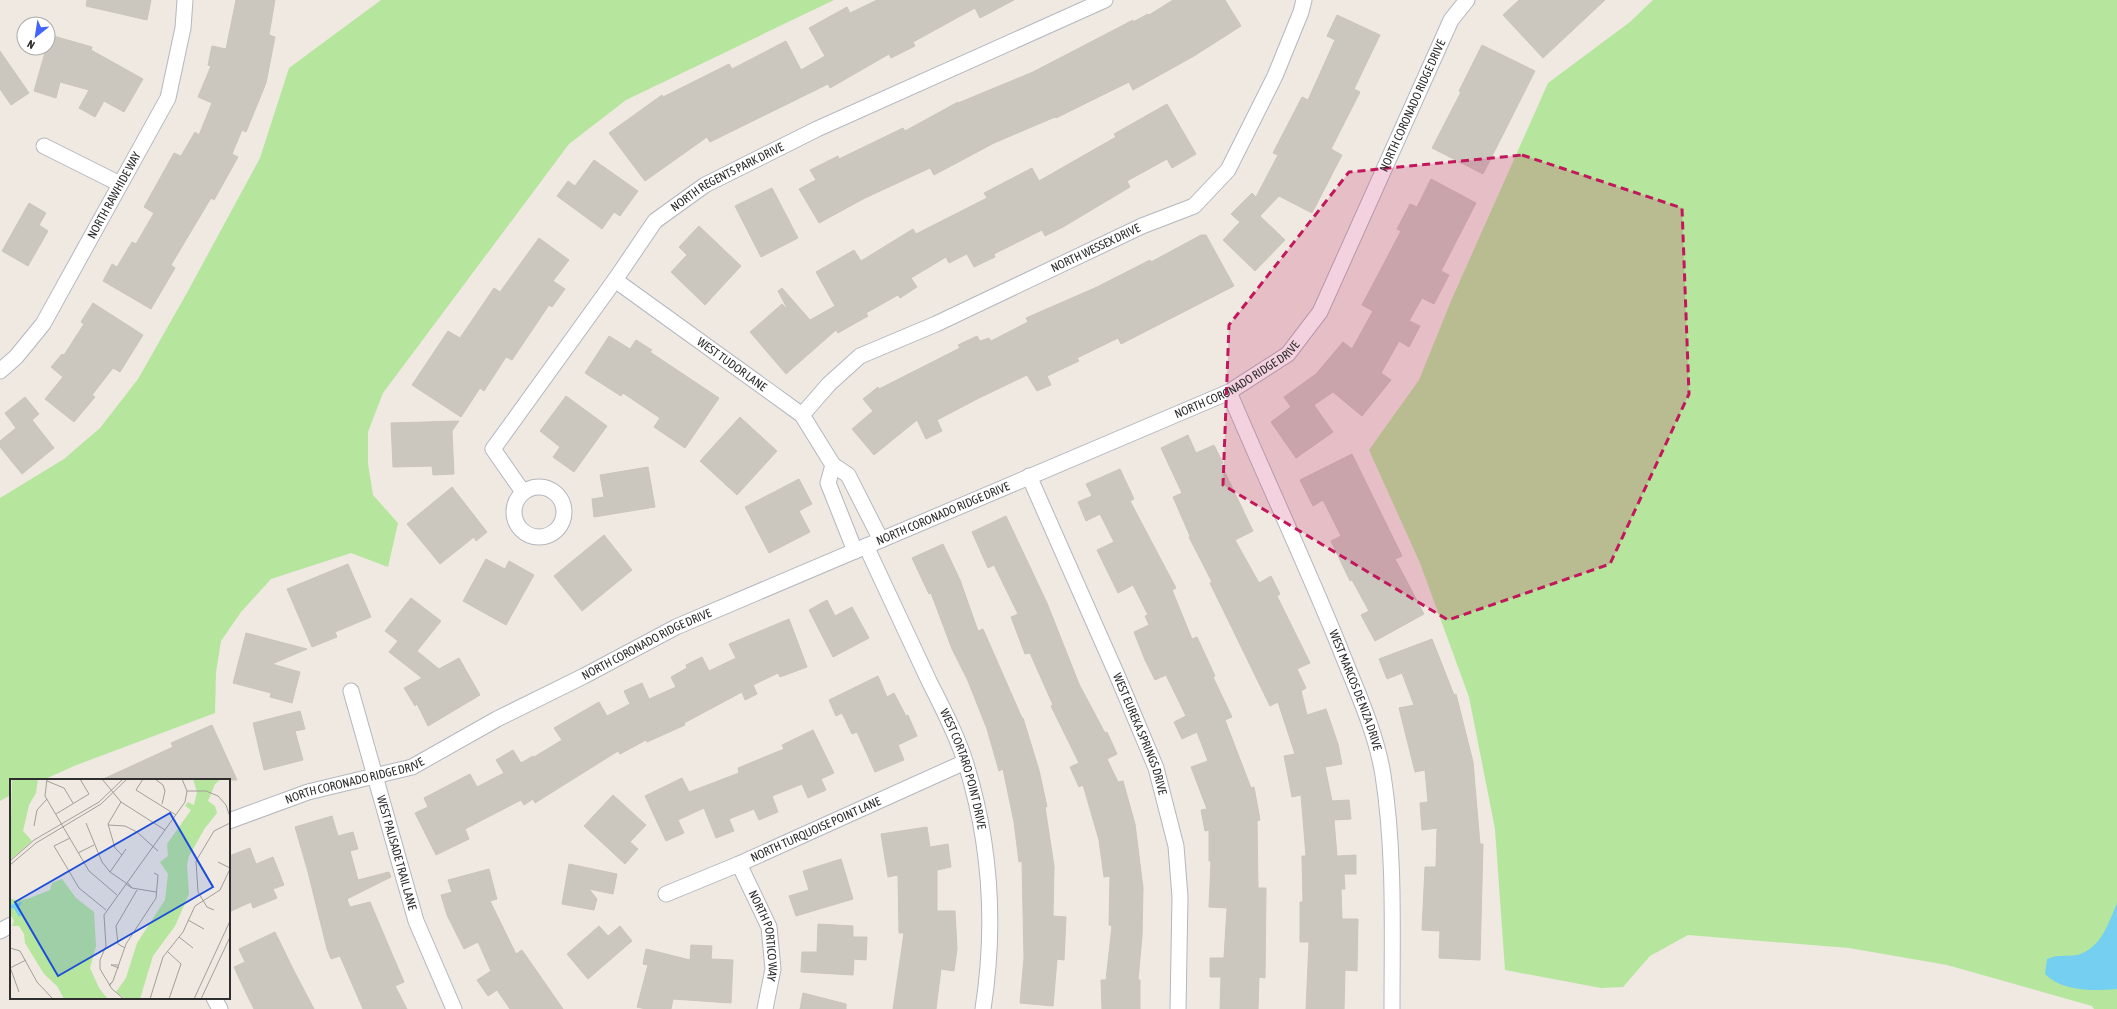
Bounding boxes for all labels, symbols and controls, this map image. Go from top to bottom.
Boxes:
north arrow [16,16,56,56]
street label: NORTH CORONADO RIDGE DRIVE [1377,37,1448,174]
text: N [25,38,37,51]
street label: NORTH REGENTS PARK DRIVE [668,140,786,214]
street label: NORTH RAWHIDE WAY [85,149,144,241]
street label: NORTH WESSEX DRIVE [1049,221,1142,275]
street label: WEST TUDOR LANE [694,335,769,394]
street label: NORTH CORONADO RIDGE DRIVE [1172,338,1302,421]
street label: NORTH CORONADO RIDGE DRIVE [874,479,1012,548]
street label: NORTH CORONADO RIDGE DRIVE [579,606,713,683]
street label: WEST MARCOS DE NIZA DRIVE [1326,628,1384,752]
street label: WEST EUREKA SPRINGS DRIVE [1110,671,1170,796]
street label: WEST CORTARO POINT DRIVE [937,706,989,830]
street label: NORTH CORONADO RIDGE DRIVE [283,755,426,807]
inset map [10,779,230,999]
street label: WEST PALISADE TRAIL LANE [374,794,420,912]
street label: NORTH TURQUOISE POINT LANE [748,794,883,865]
street label: NORTH PORTICO WAY [746,888,780,983]

